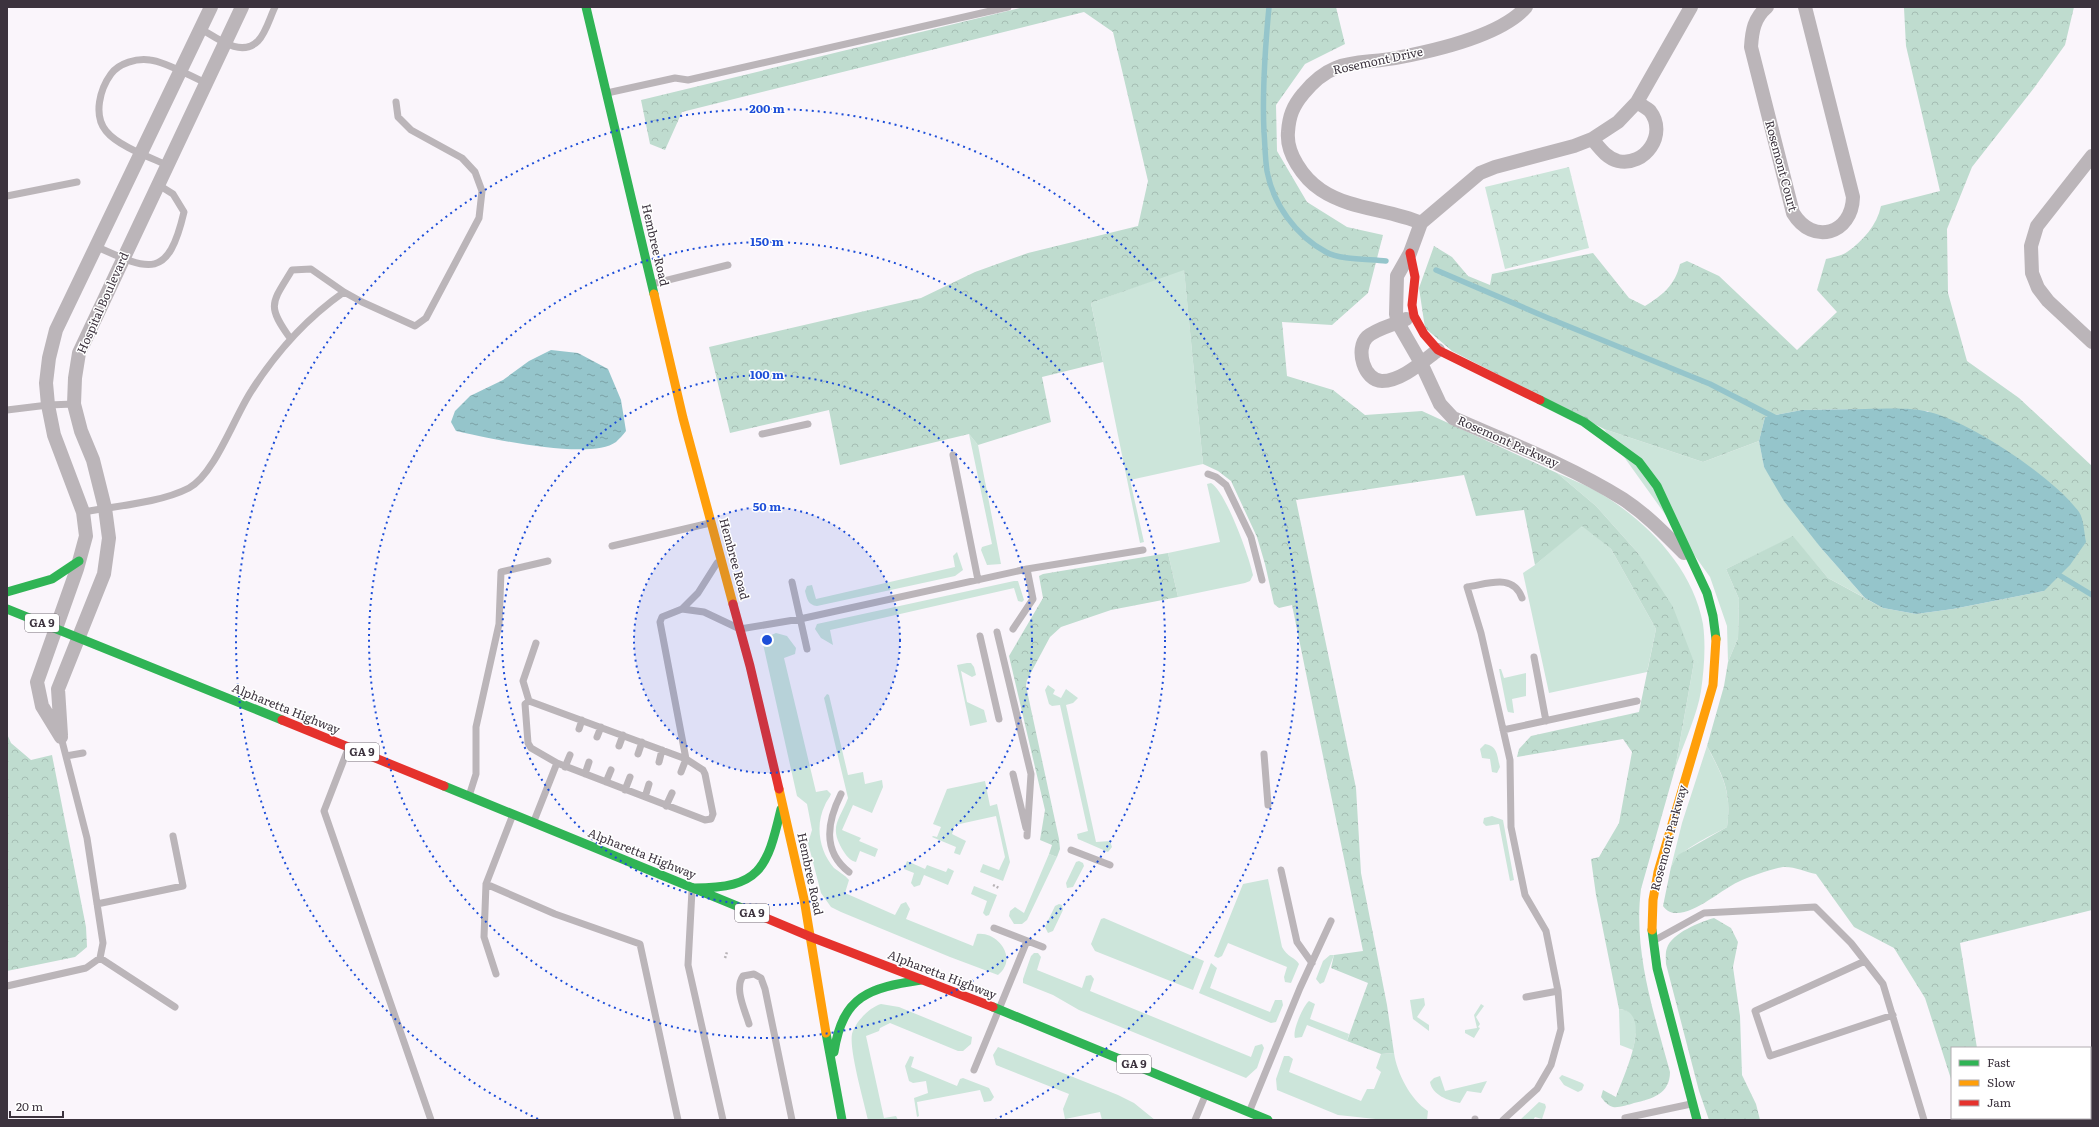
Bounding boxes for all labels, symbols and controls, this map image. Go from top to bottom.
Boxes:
street label: Rosemont Drive [1331,42,1424,78]
text: 200 m [749,99,785,117]
street label: Rosemont Court [1761,118,1803,213]
street label: Hembree Road [638,202,674,288]
text: 150 m [750,232,784,250]
street label: Hospital Boulevard [72,248,133,356]
text: 100 m [750,365,784,383]
street label: Rosemont Parkway [1455,411,1562,472]
text: 50 m [753,497,781,515]
street label: Hembree Road [715,516,755,602]
road number: GA 9 [25,614,59,632]
centre of rings [760,633,774,647]
street label: Alpharetta Highway [230,678,343,738]
road number: GA 9 [345,743,379,761]
street label: Rosemont Parkway [1645,783,1691,893]
street label: Alpharetta Highway [586,823,699,883]
street label: Hembree Road [793,831,829,917]
road number: GA 9 [735,904,769,922]
street label: Alpharetta Highway [885,945,1000,1003]
legend [1951,1047,2091,1119]
text: Fast [1987,1053,2011,1071]
road number: GA 9 [1117,1055,1151,1073]
text: Slow [1987,1073,2016,1091]
scale bar [10,1093,63,1119]
text: Jam [1987,1093,2012,1111]
text: 20 m [16,1097,43,1115]

